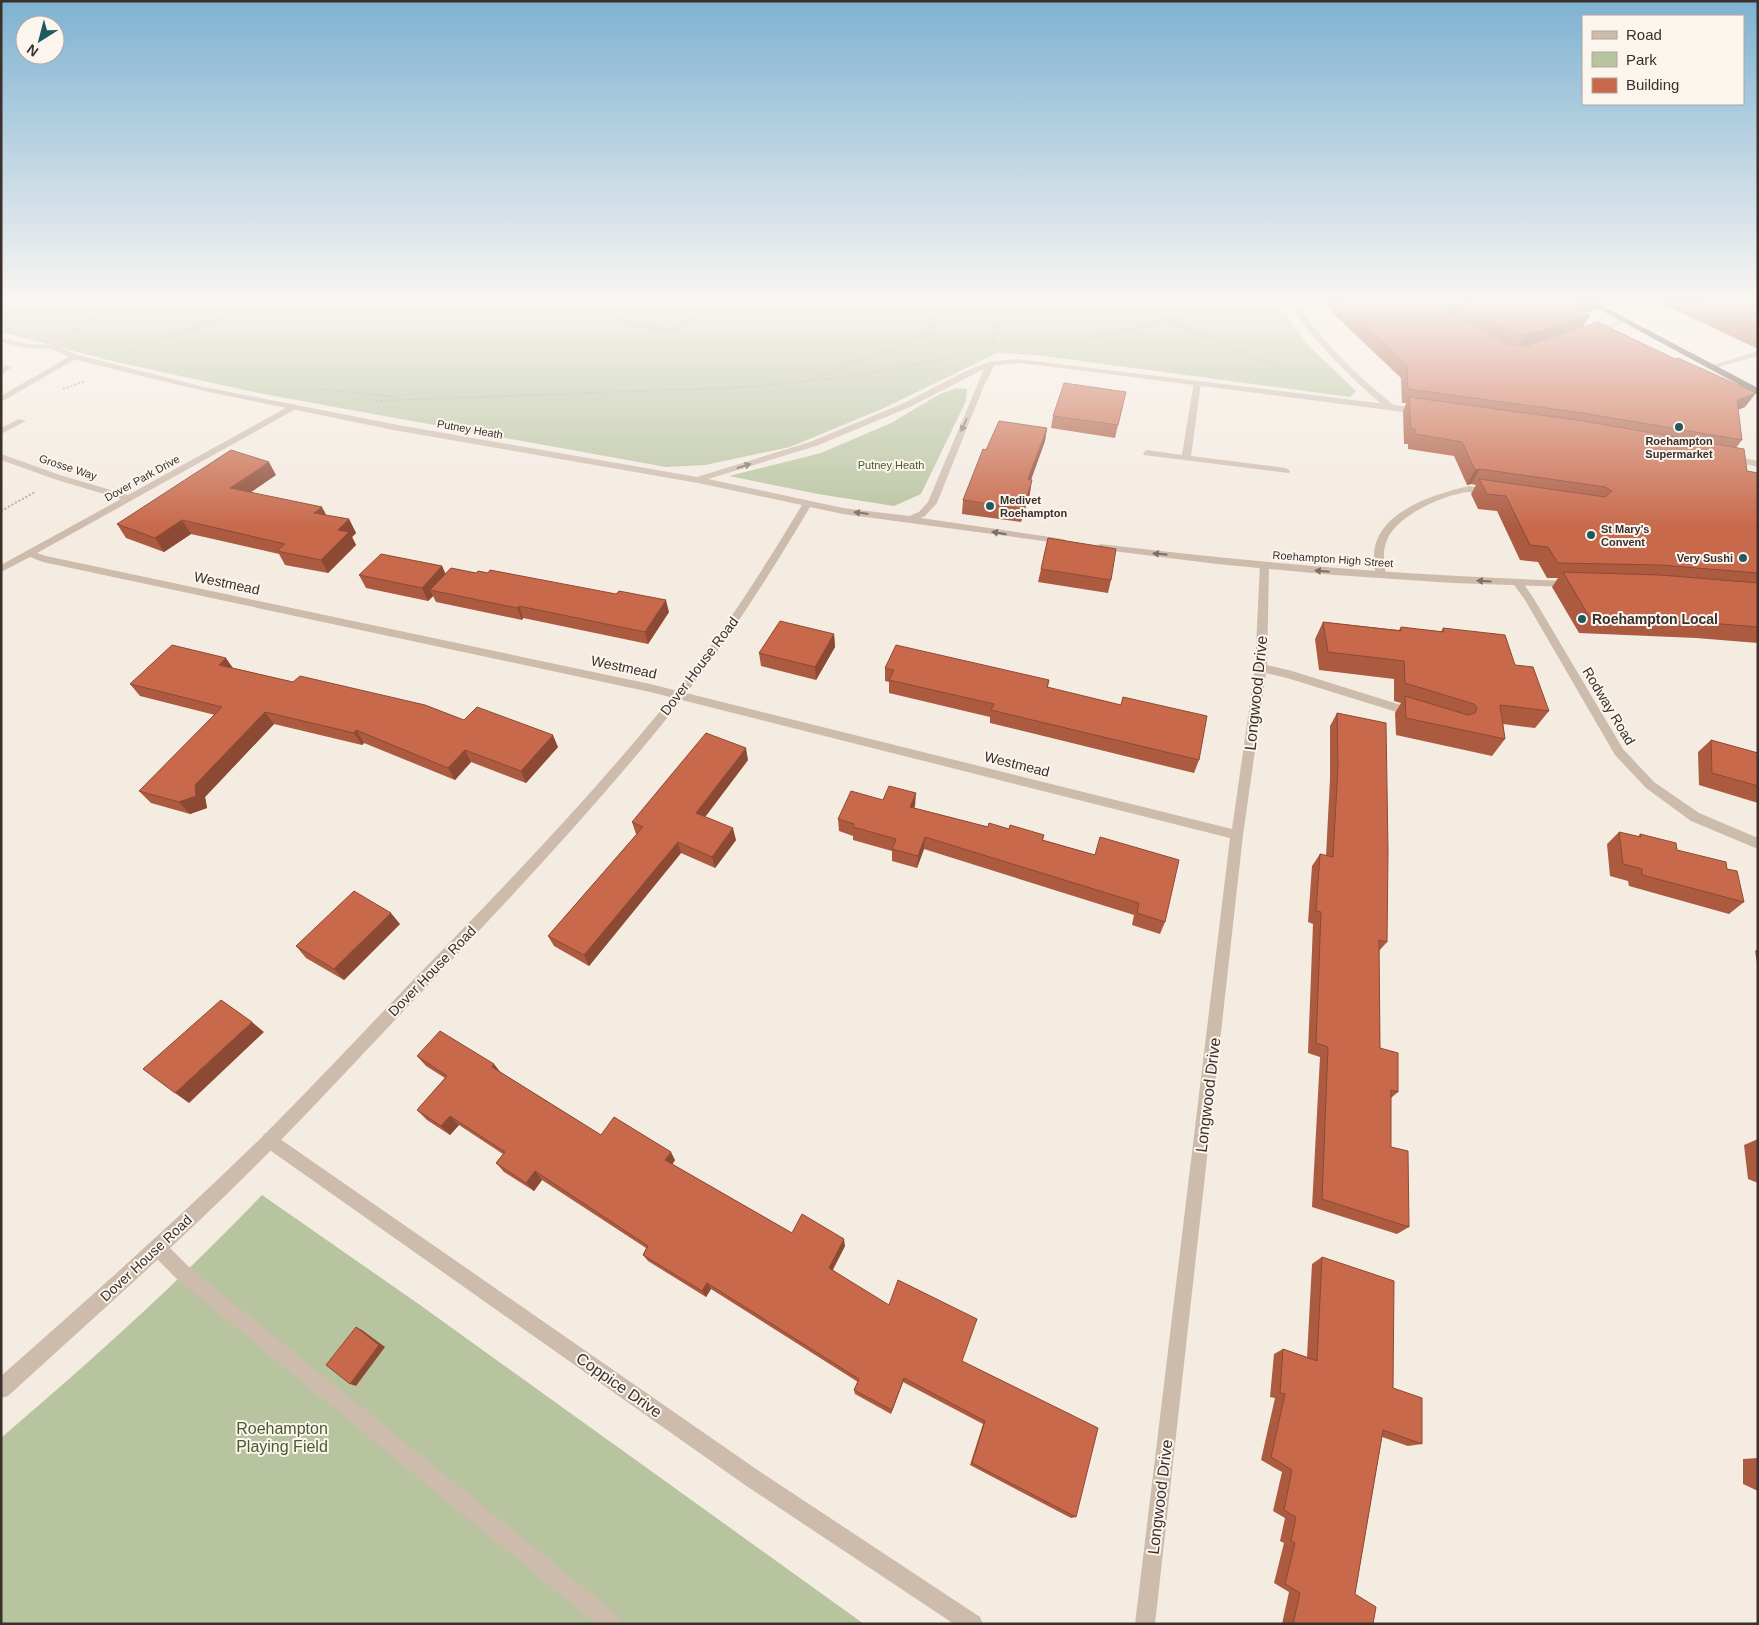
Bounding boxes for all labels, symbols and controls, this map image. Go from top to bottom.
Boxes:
north arrow [15,15,65,65]
legend [1582,15,1744,105]
text: Road [1626,26,1662,43]
text: N [24,41,41,60]
text: Park [1626,51,1657,68]
text: Building [1626,76,1679,93]
street label: Putney Heath [436,417,504,441]
one-way arrow [960,418,968,432]
marker: Roehampton Supermarket [1673,421,1685,433]
place label: Roehampton Supermarket [1645,435,1713,460]
street label: Grosse Way [38,452,99,482]
street label: Dover Park Drive [102,452,182,504]
park label: Putney Heath [858,459,924,471]
one-way arrow [737,462,752,470]
place label: Medivet Roehampton [1000,494,1068,519]
marker: Medivet Roehampton [984,500,996,512]
one-way arrow [853,509,869,517]
place label: St Mary's Convent [1601,523,1649,548]
one-way arrow [991,529,1007,537]
marker: St Mary's Convent [1585,529,1597,541]
street label: Roehampton High Street [1272,549,1394,569]
one-way arrow [1152,550,1168,558]
place label: Very Sushi [1677,552,1733,564]
marker: Very Sushi [1737,552,1749,564]
one-way arrow [1314,566,1330,574]
street label: Westmead [193,568,261,598]
one-way arrow [1476,576,1492,584]
place label: Roehampton Local [1592,611,1718,627]
marker: Roehampton Local [1576,613,1588,625]
street label: Dover House Road [657,614,741,718]
street label: Longwood Drive [1242,635,1271,751]
street label: Westmead [590,652,658,682]
street label: Rodway Road [1579,664,1639,748]
street label: Westmead [983,748,1051,780]
street label: Dover House Road [385,923,479,1019]
street label: Longwood Drive [1193,1036,1223,1153]
street label: Dover House Road [97,1212,195,1304]
street label: Coppice Drive [573,1349,665,1421]
park label: Roehampton Playing Field [236,1420,328,1455]
street label: Longwood Drive [1145,1438,1175,1555]

